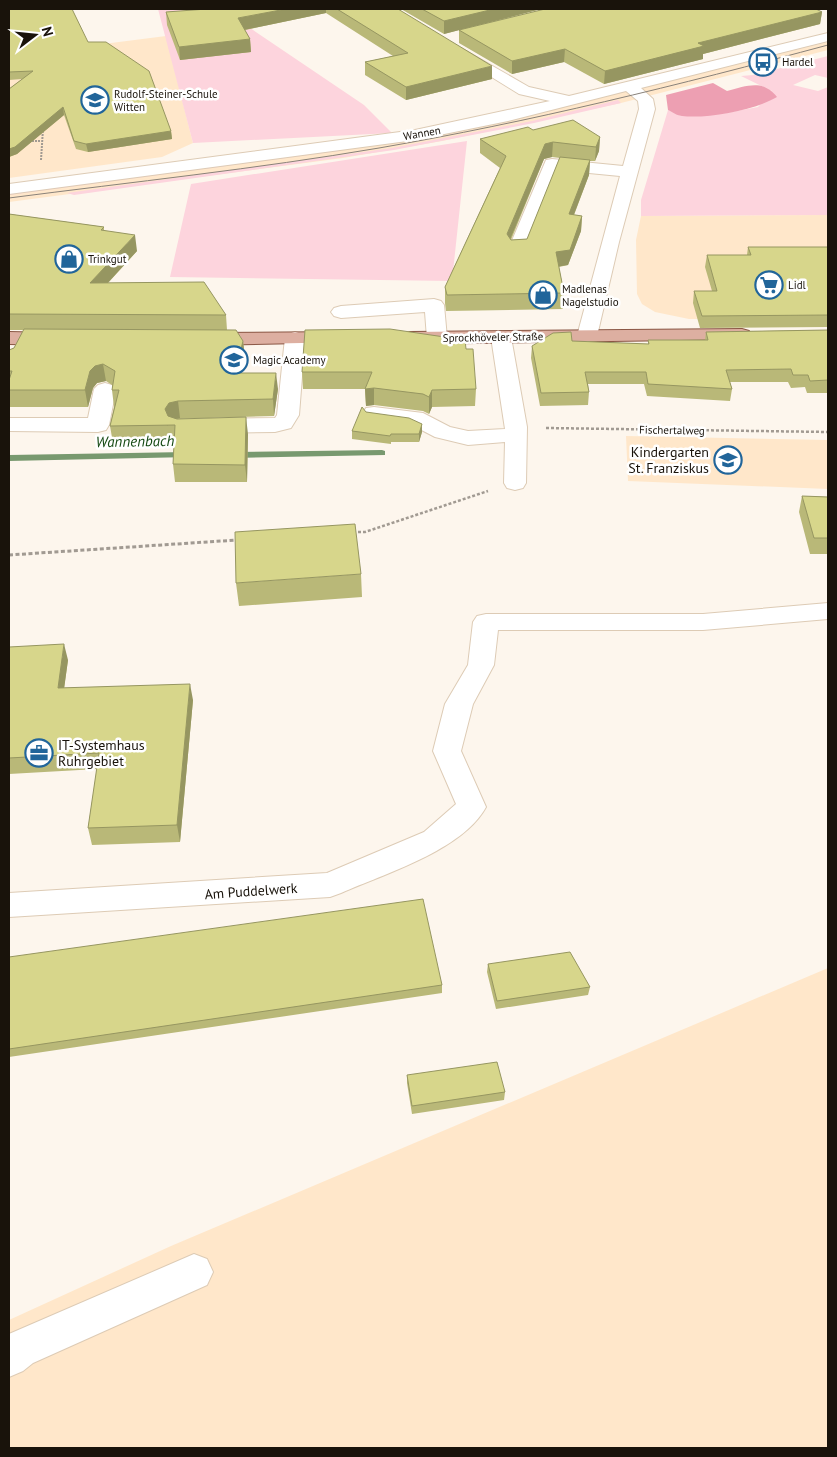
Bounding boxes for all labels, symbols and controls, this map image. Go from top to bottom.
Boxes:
north arrow [10,10,60,60]
text: N [38,25,57,38]
bus stop icon: Hardel [748,47,778,77]
place label: Hardel [782,55,814,69]
school or university icon: Rudolf-Steiner-Schule Witten [80,85,110,115]
place label: Rudolf-Steiner-Schule Witten [114,87,218,114]
street label: Wannen [402,123,442,143]
shop icon: Trinkgut [54,244,84,274]
place label: Trinkgut [88,252,127,266]
supermarket icon: Lidl [754,270,784,300]
place label: Lidl [788,278,807,292]
shop icon: Madlenas Nagelstudio [528,280,558,310]
place label: Madlenas Nagelstudio [562,282,619,309]
street label: Sprockhöveler Straße [443,329,544,345]
school or university icon: Magic Academy [219,345,249,375]
place label: Magic Academy [253,353,326,367]
street label: Fischertalweg [639,422,705,438]
water label: Wannenbach [96,431,174,451]
place label: Kindergarten St. Franziskus [628,443,709,477]
school or university icon: Kindergarten St. Franziskus [713,445,743,475]
place label: IT-Systemhaus Ruhrgebiet [58,736,145,770]
office icon: IT-Systemhaus Ruhrgebiet [24,738,54,768]
street label: Am Puddelwerk [204,879,298,903]

